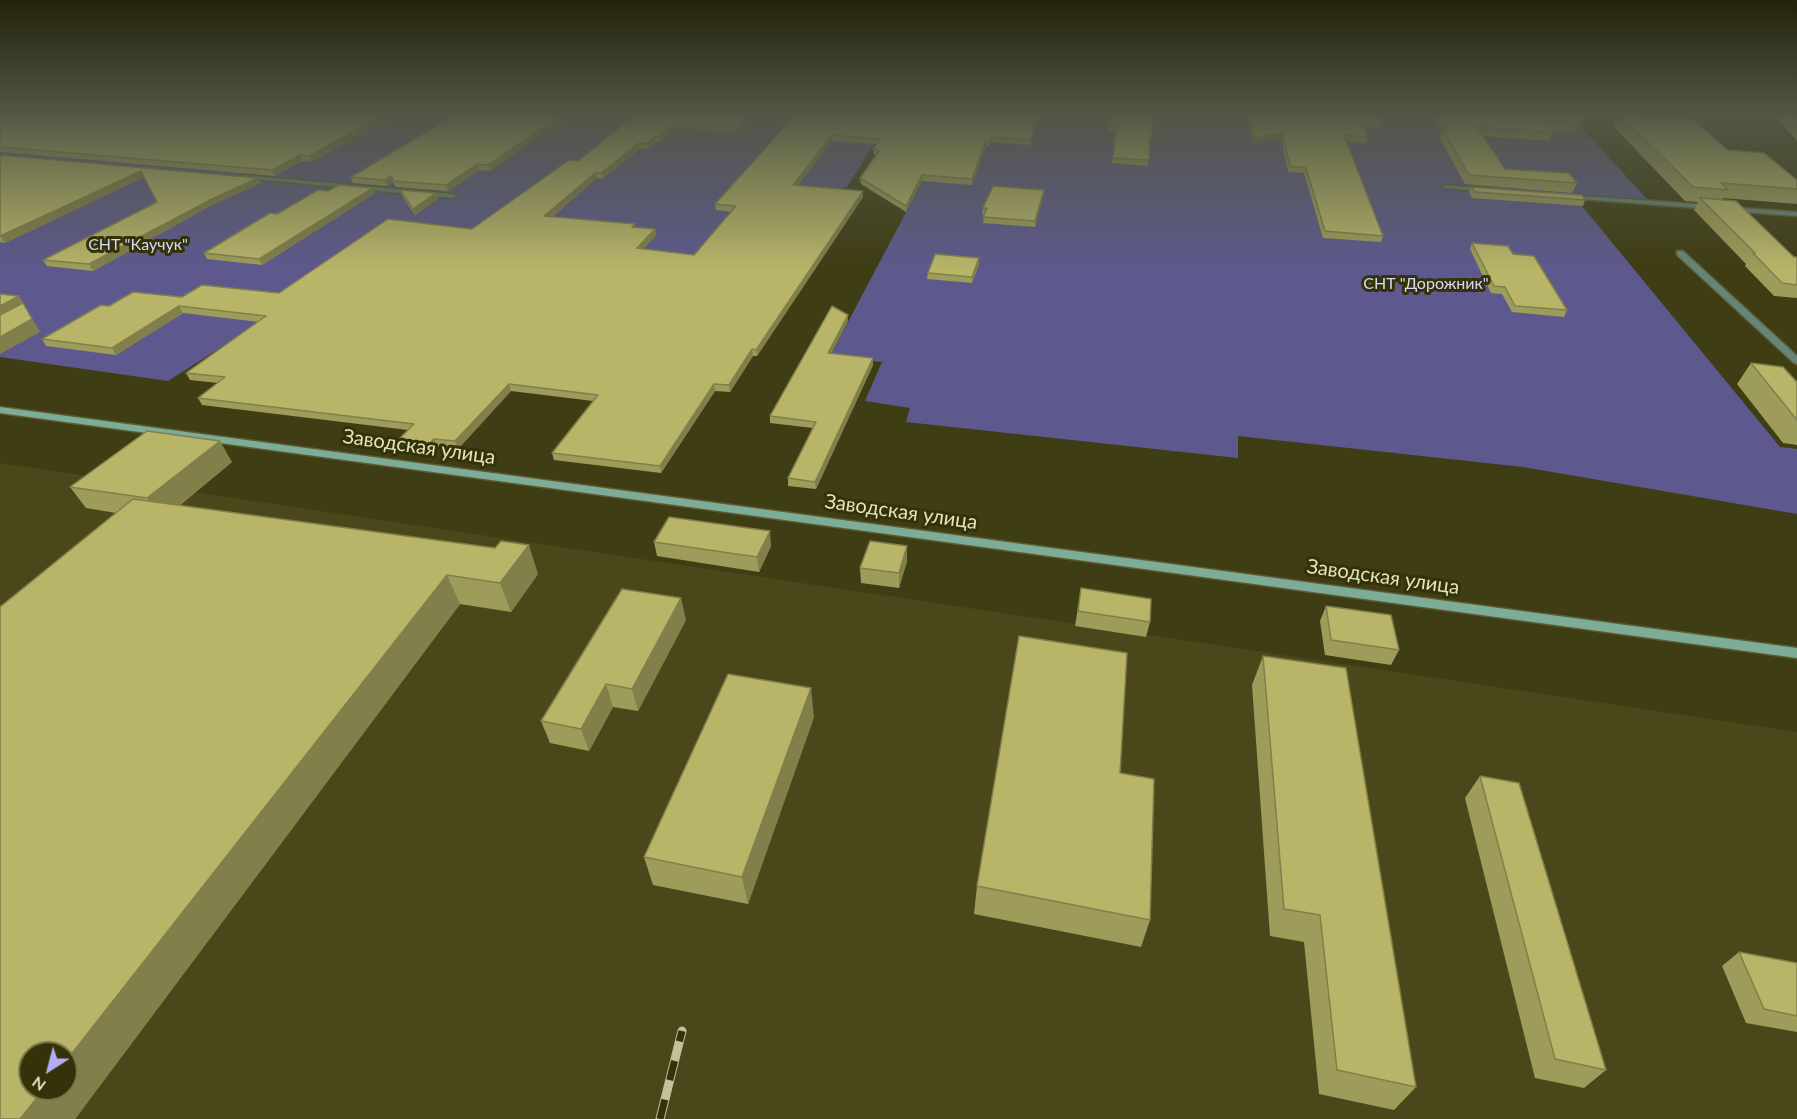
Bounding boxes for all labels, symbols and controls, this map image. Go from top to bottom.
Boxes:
park label: СНТ "Каучук" [88,235,188,255]
park label: СНТ "Дорожник" [1363,274,1489,294]
street label: Заводская улица [341,424,497,470]
street label: Заводская улица [823,489,979,535]
street label: Заводская улица [1305,554,1461,600]
north arrow [18,1041,78,1101]
text: N [28,1073,49,1096]

